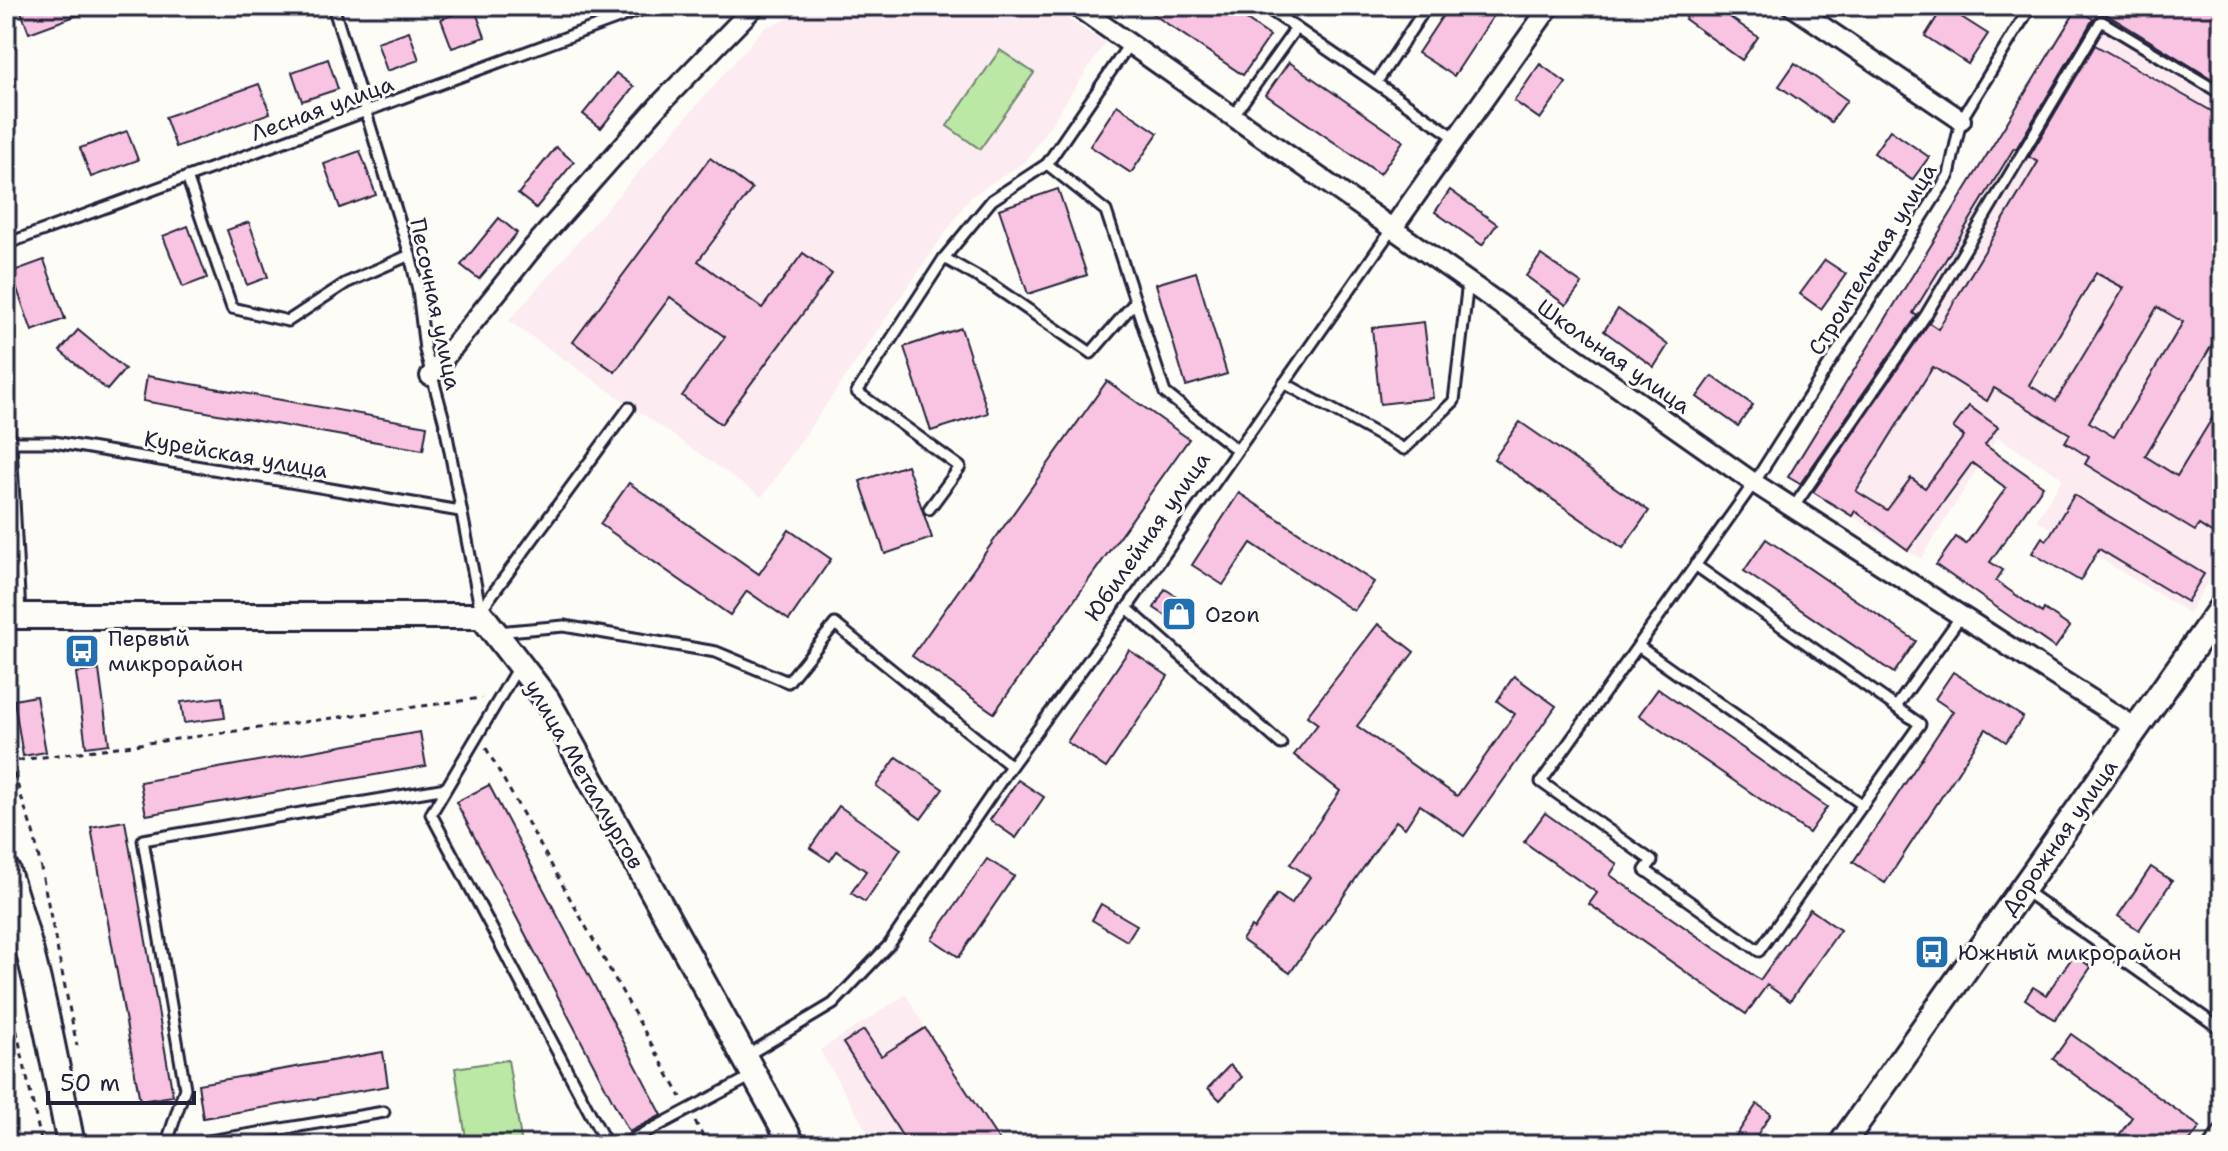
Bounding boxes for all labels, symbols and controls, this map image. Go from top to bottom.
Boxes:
street label: Лесная улица [247,69,398,148]
street label: Строительная улица [1802,158,1943,361]
street label: Песочная улица [403,216,468,393]
street label: Школьная улица [1531,293,1696,420]
street label: Курейская улица [142,424,330,485]
street label: Юбилейная улица [1078,446,1217,626]
shop icon: Ozon [1160,595,1198,633]
place label: Ozon [1205,600,1260,629]
place label: Первый микрорайон [108,624,243,678]
bus stop icon: Первый микрорайон [63,632,101,670]
street label: улица Металлургов [518,674,651,874]
street label: Дорожная улица [1995,753,2124,921]
bus stop icon: Южный микрорайон [1913,933,1951,971]
place label: Южный микрорайон [1958,938,2181,967]
scale bar [48,1055,194,1105]
text: 50 m [60,1067,120,1099]

